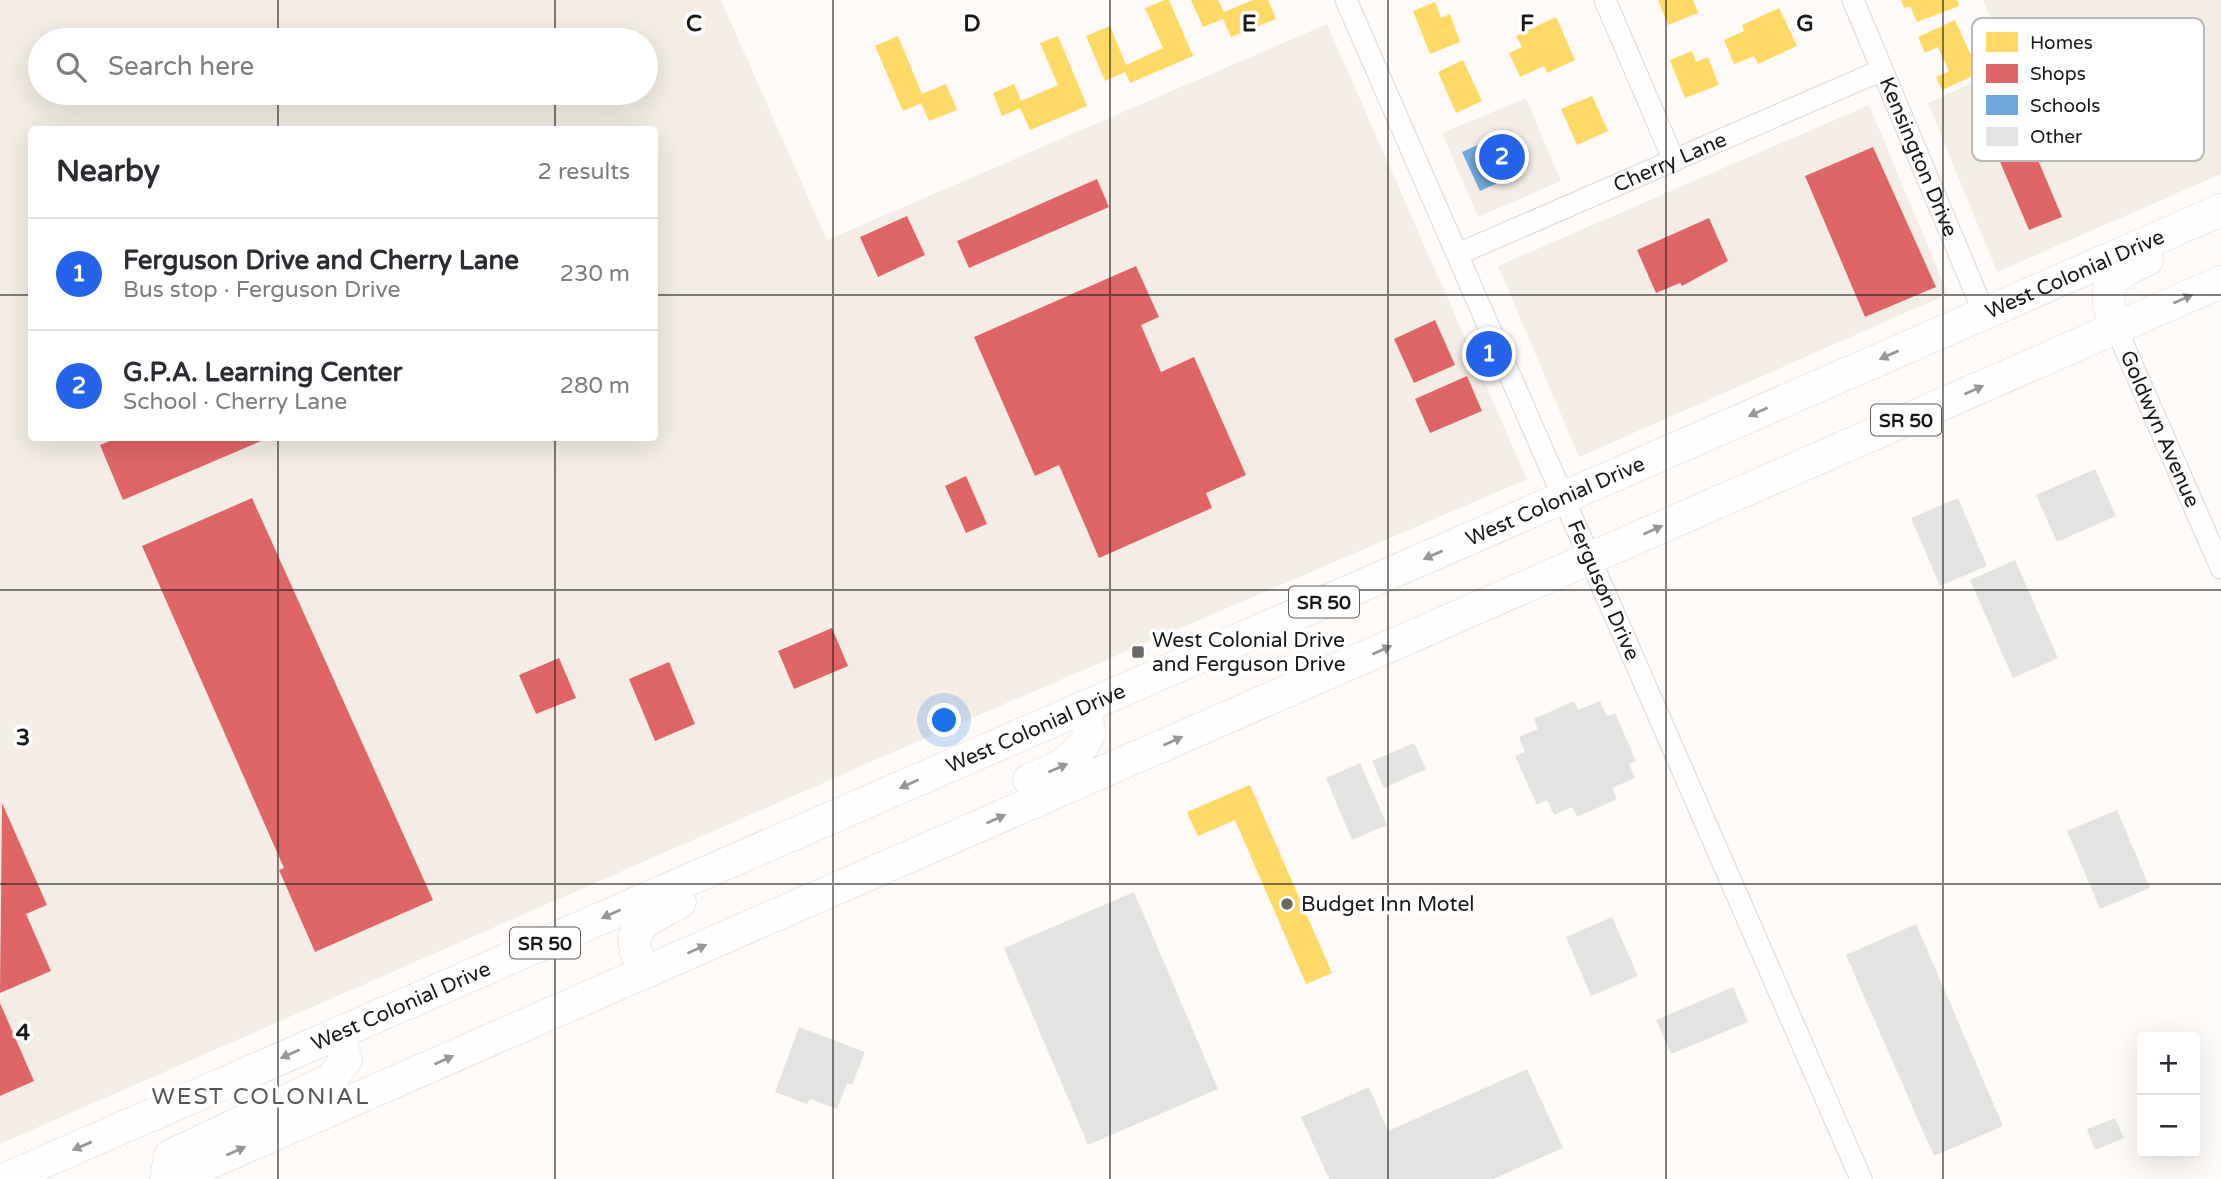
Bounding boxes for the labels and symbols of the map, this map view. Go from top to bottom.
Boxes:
text: C [686,10,702,38]
text: D [963,10,981,38]
text: E [1242,10,1256,38]
text: F [1520,10,1534,38]
text: G [1796,10,1814,38]
legend [1972,18,2204,161]
text: Homes [2030,32,2093,54]
text: Shops [2030,63,2086,85]
street label: Kensington Drive [1874,73,1963,241]
text: Schools [2030,95,2100,117]
text: Other [2030,126,2083,148]
street label: Cherry Lane [1610,127,1731,198]
pin: 2 [1479,131,1525,183]
street label: West Colonial Drive [1982,224,2169,325]
one-way arrow [2172,293,2193,304]
pin: 1 [1466,328,1512,380]
street label: Goldwyn Avenue [2114,347,2205,511]
one-way arrow [1879,349,1899,361]
one-way arrow [1964,384,1984,396]
road number: SR 50 [1871,404,1941,436]
one-way arrow [1748,406,1768,418]
street label: West Colonial Drive [1462,451,1649,552]
street label: Ferguson Drive [1562,516,1645,664]
one-way arrow [1643,524,1664,535]
one-way arrow [1423,549,1444,560]
road number: SR 50 [1289,586,1359,618]
place label: West Colonial Drive and Ferguson Drive [1152,628,1346,677]
marker: West Colonial Drive and Ferguson Drive [1130,644,1146,660]
one-way arrow [1372,644,1393,655]
street label: West Colonial Drive [943,679,1130,779]
your location [927,703,961,737]
text: 3 [16,724,30,752]
one-way arrow [1163,735,1184,746]
one-way arrow [1048,762,1068,774]
one-way arrow [899,778,919,790]
one-way arrow [985,813,1006,824]
place label: Budget Inn Motel [1301,892,1475,917]
marker: Budget Inn Motel [1279,896,1295,912]
one-way arrow [601,908,621,920]
road number: SR 50 [510,928,580,959]
one-way arrow [687,943,707,955]
street label: West Colonial Drive [308,956,495,1057]
text: 4 [16,1019,31,1047]
one-way arrow [279,1049,300,1060]
one-way arrow [434,1054,454,1066]
district label: WEST COLONIAL [152,1083,370,1111]
one-way arrow [72,1140,92,1152]
one-way arrow [226,1145,246,1157]

